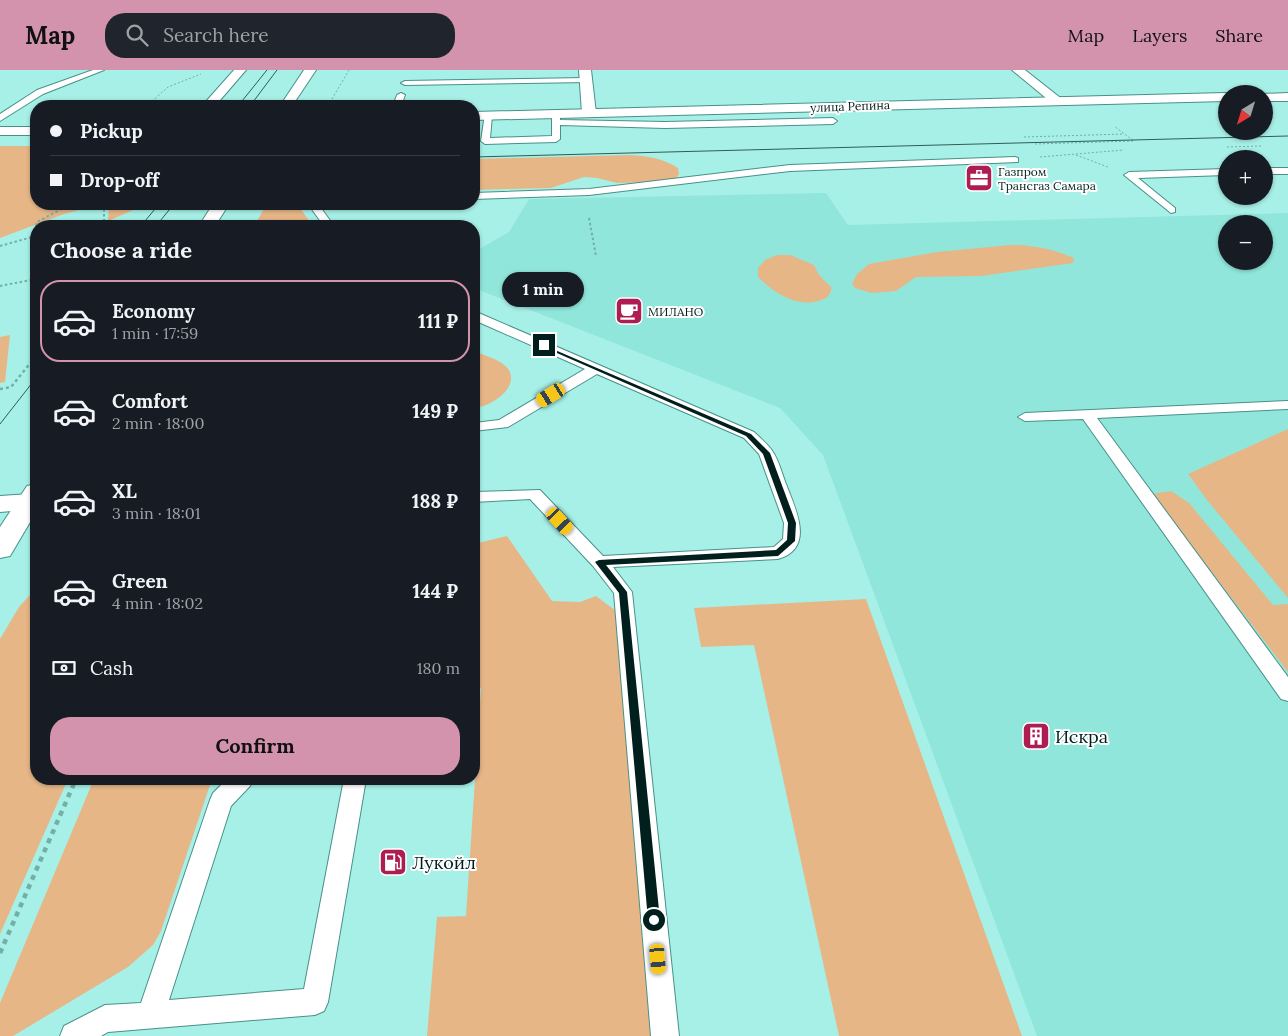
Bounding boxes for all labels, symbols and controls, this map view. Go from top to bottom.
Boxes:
search box [105,13,455,58]
text: Map [25,20,75,51]
icon: search [123,21,151,49]
text: Search here [163,23,269,47]
text: Map [1068,24,1104,47]
text: Layers [1132,24,1187,47]
text: Share [1215,24,1263,47]
north arrow [1218,85,1272,140]
map controls [1218,85,1273,270]
street label: улица Репина [810,97,890,115]
text: Pickup [80,119,143,143]
button: + [1218,150,1273,205]
office icon: Газпром Трансгаз Самара [964,163,994,193]
place label: Газпром Трансгаз Самара [998,164,1096,193]
text: Drop-off [80,168,159,192]
button: − [1218,215,1273,270]
text: Choose a ride [50,236,192,264]
callout: 1 min [503,272,585,308]
text: 1 min [523,279,563,299]
cafe icon: МИЛАНО [614,296,644,326]
icon: car [52,299,97,344]
text: Economy [112,299,195,323]
place label: МИЛАНО [648,304,703,319]
text: 111 ₽ [418,309,458,333]
text: 1 min · 17:59 [112,323,198,343]
route end [533,334,555,356]
car [534,381,567,409]
icon: car [52,389,97,434]
text: Comfort [112,389,188,413]
text: 149 ₽ [412,399,458,423]
text: 2 min · 18:00 [112,413,204,433]
icon: car [52,479,97,524]
text: XL [112,479,137,503]
text: 188 ₽ [412,489,458,513]
text: 3 min · 18:01 [112,503,201,523]
car [544,505,575,537]
icon: car [52,569,97,614]
text: Green [112,569,168,593]
text: 144 ₽ [413,579,458,603]
text: 4 min · 18:02 [112,593,203,613]
icon: cash [50,654,78,682]
text: Cash [90,656,133,680]
text: 180 m [417,658,460,678]
button: Confirm [50,717,460,775]
building icon: Искра [1021,721,1051,751]
place label: Искра [1055,725,1108,748]
fuel station icon: Лукойл [378,847,408,877]
place label: Лукойл [412,851,476,874]
route start [643,909,665,931]
car [649,943,666,975]

